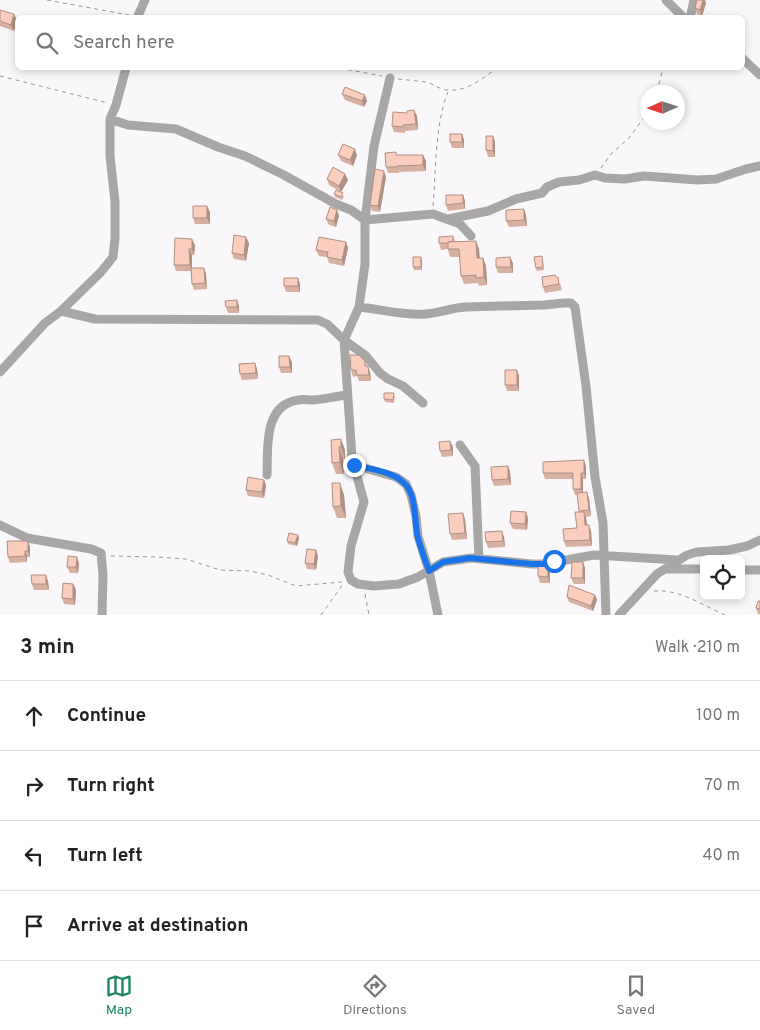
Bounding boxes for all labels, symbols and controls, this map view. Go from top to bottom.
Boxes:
search box [15,15,745,70]
icon: search [33,29,61,57]
text: Search here [73,31,175,55]
north arrow [640,85,685,130]
route end [343,454,366,477]
route start [543,550,566,573]
map controls [700,555,745,600]
button: locate [700,555,745,600]
text: 3 min [20,634,75,661]
text: Walk · 210 m [655,638,740,658]
icon: ahead [20,702,48,730]
text: Continue [67,704,146,728]
text: 100 m [696,706,740,726]
icon: right [20,772,48,800]
text: Turn right [67,774,155,798]
text: 70 m [705,776,740,796]
icon: left [20,842,48,870]
text: Turn left [67,844,143,868]
text: 40 m [702,846,740,866]
icon: arrive [20,912,48,940]
text: Arrive at destination [67,914,248,938]
tab: Map [105,972,133,1019]
tab: Directions [343,972,407,1019]
tab: Saved [617,972,655,1019]

